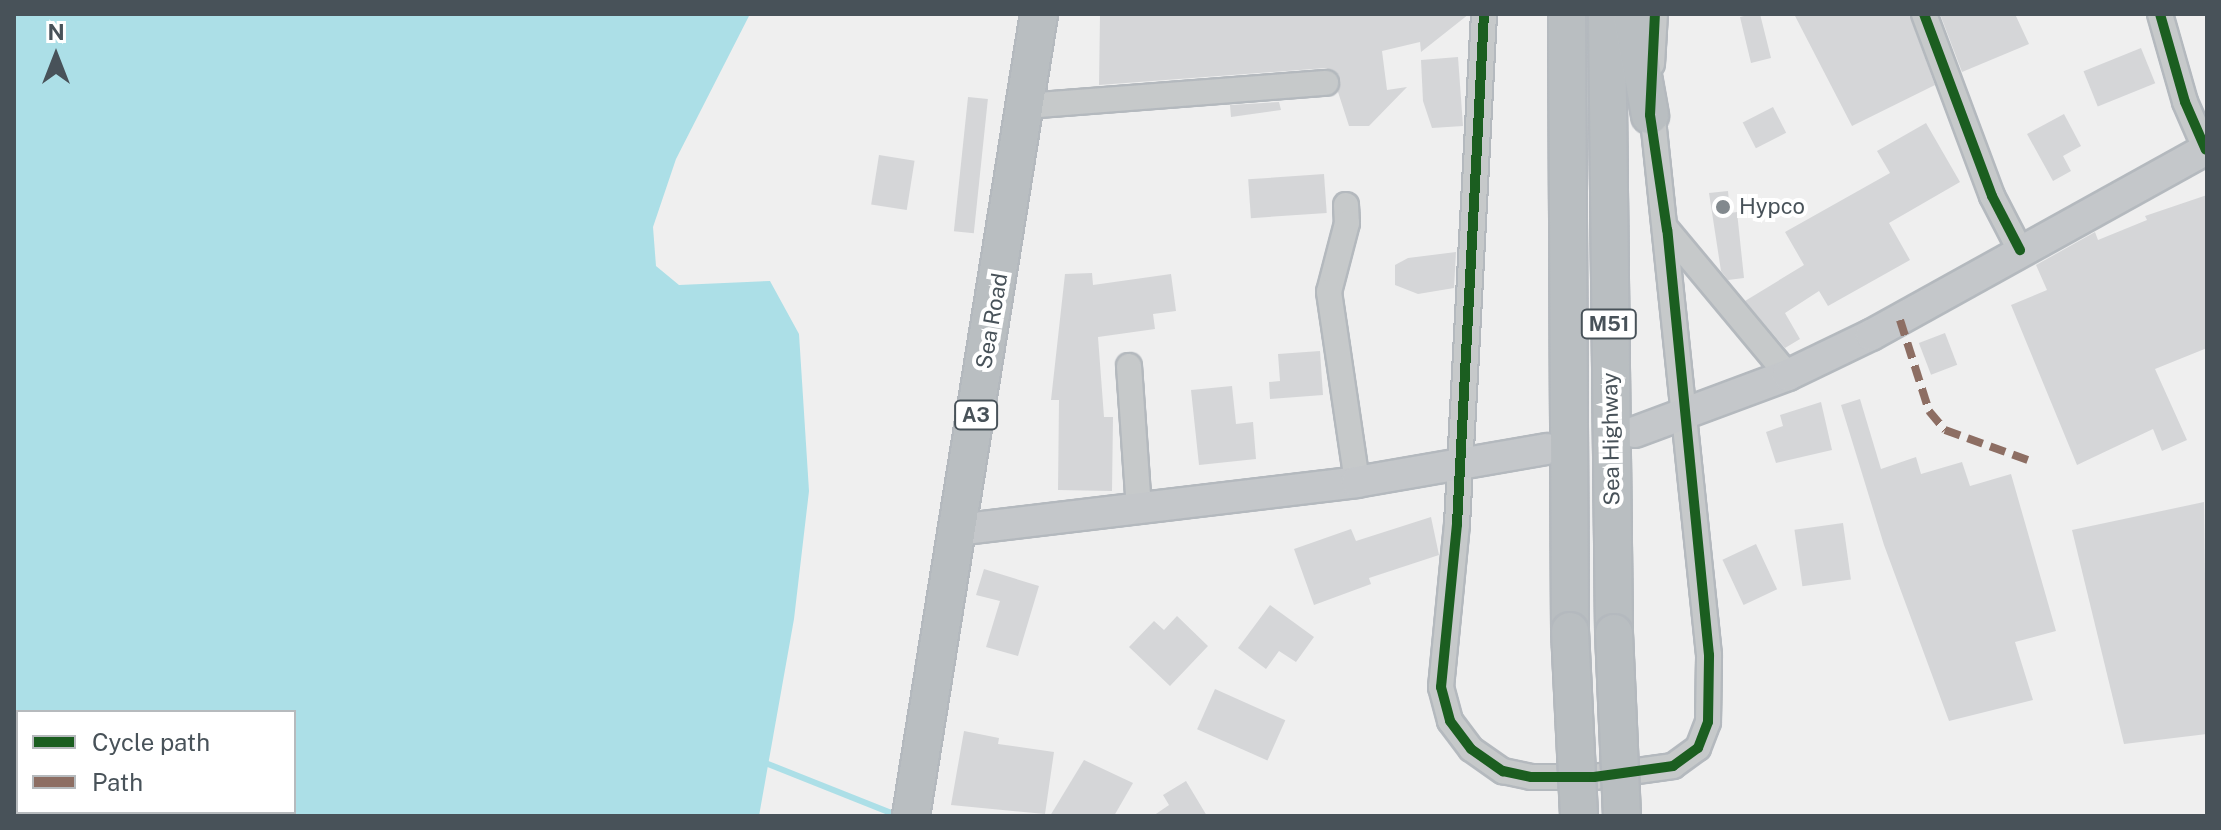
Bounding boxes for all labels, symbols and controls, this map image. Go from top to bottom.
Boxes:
north arrow [16,16,96,96]
text: N [47,19,65,45]
place label: Hypco [1739,194,1805,220]
marker: Hypco [1714,198,1732,216]
street label: Sea Road [971,271,1013,371]
road number: M51 [1579,308,1639,340]
street label: Sea Highway [1597,372,1625,506]
road number: A3 [954,399,998,431]
legend [16,710,296,814]
text: Cycle path [92,728,210,756]
text: Path [92,768,143,796]

